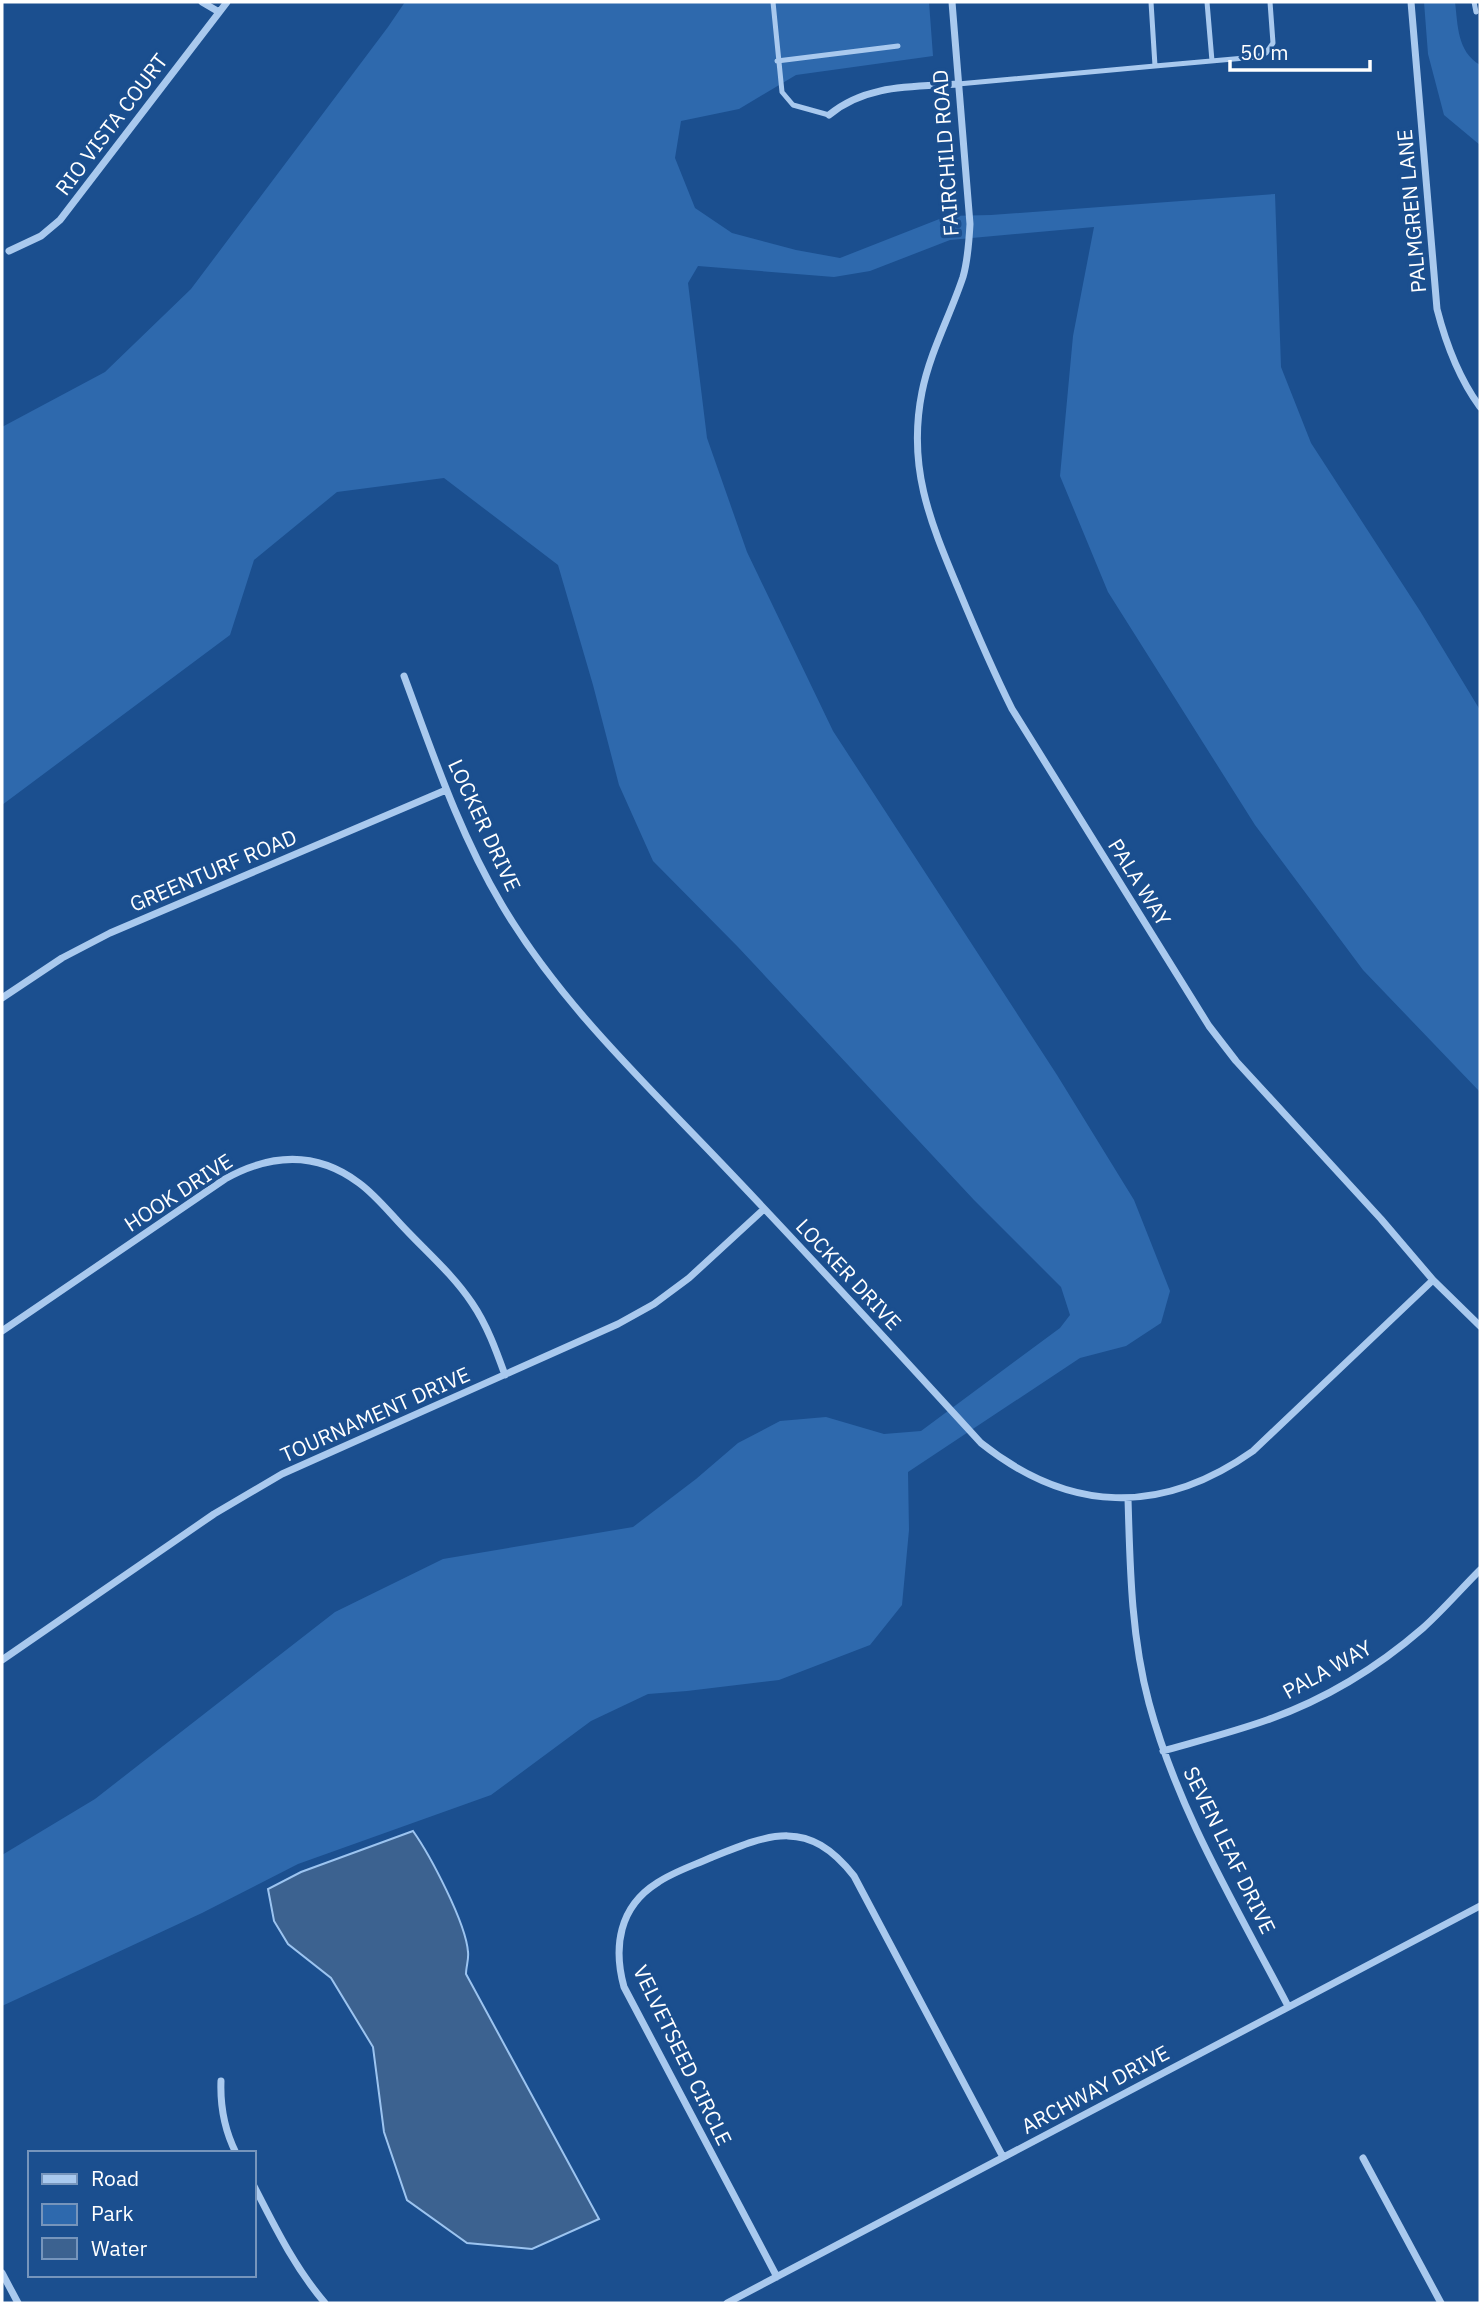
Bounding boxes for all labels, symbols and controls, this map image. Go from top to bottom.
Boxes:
scale bar [1230,28,1370,72]
text: 50 m [1240,38,1289,66]
street label: RIO VISTA COURT [48,47,174,201]
street label: FAIRCHILD ROAD [925,69,965,237]
street label: PALMGREN LANE [1390,128,1432,294]
street label: LOCKER DRIVE [442,754,528,896]
street label: GREENTURF ROAD [125,822,301,918]
street label: PALA WAY [1102,833,1178,931]
street label: HOOK DRIVE [118,1147,238,1237]
street label: LOCKER DRIVE [790,1212,908,1336]
street label: TOURNAMENT DRIVE [276,1360,474,1468]
street label: PALA WAY [1277,1633,1377,1705]
street label: SEVEN LEAF DRIVE [1177,1762,1283,1938]
street label: VELVETSEED CIRCLE [627,1960,739,2150]
street label: ARCHWAY DRIVE [1016,2038,1174,2140]
legend [28,2151,256,2277]
text: Road [91,2164,139,2192]
text: Park [91,2199,134,2227]
text: Water [91,2234,148,2262]

